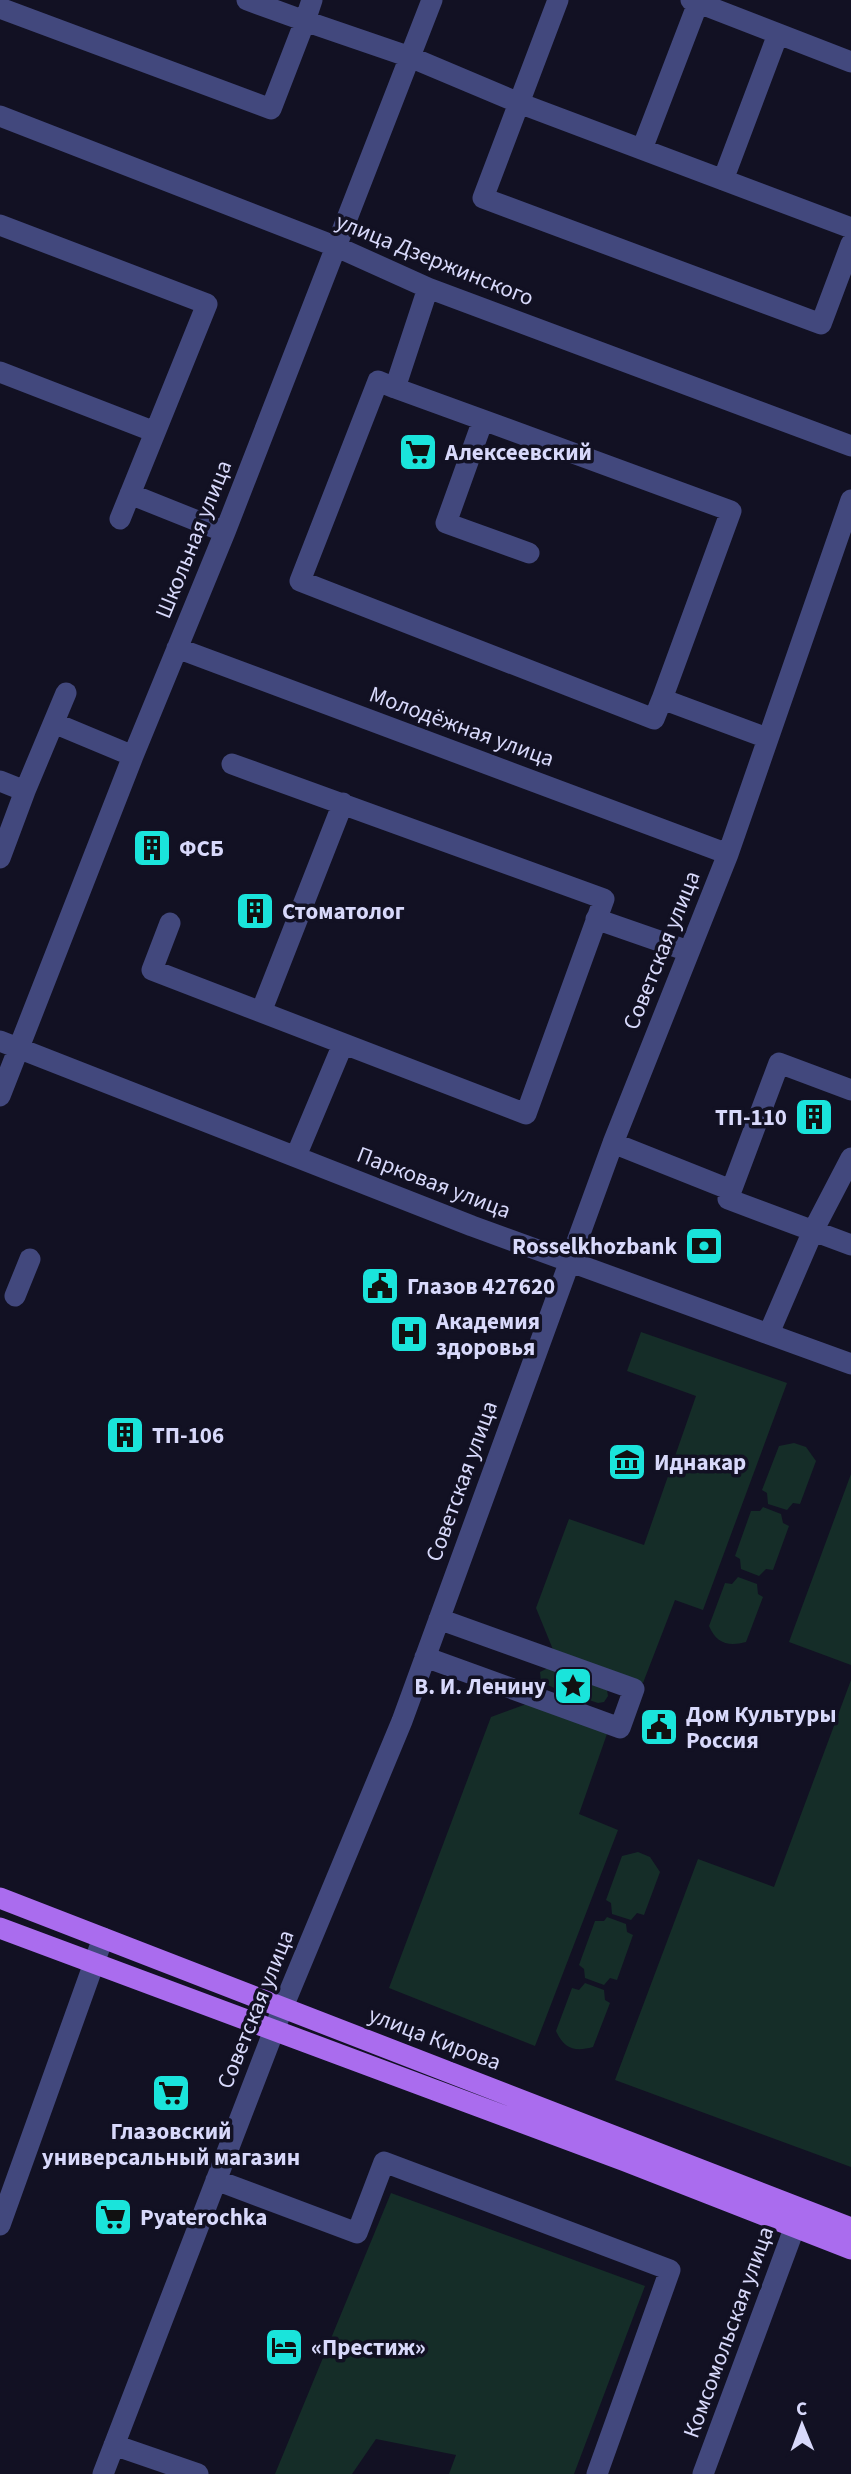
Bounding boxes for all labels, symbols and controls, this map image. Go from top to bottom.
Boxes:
street label: улица Дзержинского [331,205,539,314]
supermarket icon: Алексеевский [397,431,439,473]
place label: Алексеевский [444,436,592,469]
street label: Школьная улица [147,455,240,623]
street label: Молодёжная улица [365,678,559,775]
building icon: ФСБ [131,827,173,869]
place label: ФСБ [179,832,224,865]
street label: Советская улица [615,866,708,1035]
building icon: Стоматолог [234,890,276,932]
place label: Стоматолог [282,895,405,928]
building icon: ТП-110 [793,1096,835,1138]
place label: ТП-110 [715,1101,787,1134]
street label: Парковая улица [352,1138,516,1227]
bank icon: Rosselkhozbank [683,1225,725,1267]
place label: Rosselkhozbank [512,1230,677,1263]
public building icon: Глазов 427620 [359,1265,401,1307]
place label: Глазов 427620 [407,1270,555,1303]
place label: Академия здоровья [435,1305,540,1364]
hospital icon: Академия здоровья [388,1313,430,1355]
street label: Советская улица [417,1396,506,1566]
building icon: ТП-106 [104,1414,146,1456]
place label: ТП-106 [152,1419,224,1452]
museum icon: Иднакар [606,1441,648,1483]
place label: Иднакар [654,1446,746,1479]
place icon: В. И. Ленину [552,1665,594,1707]
place label: В. И. Ленину [414,1670,546,1703]
place label: Дом Культуры Россия [686,1698,837,1757]
public building icon: Дом Культуры Россия [638,1706,680,1748]
street label: Советская улица [209,1925,302,2094]
street label: улица Кирова [364,1998,506,2079]
supermarket icon: Глазовский универсальный магазин [150,2072,192,2114]
place label: Глазовский универсальный магазин [42,2115,300,2174]
supermarket icon: Pyaterochka [92,2196,134,2238]
place label: Pyaterochka [140,2201,267,2234]
street label: Комсомольская улица [675,2222,782,2443]
hotel icon: «Престиж» [263,2326,305,2368]
place label: «Престиж» [311,2331,426,2364]
north arrow [767,2390,837,2460]
text: С [796,2396,807,2423]

